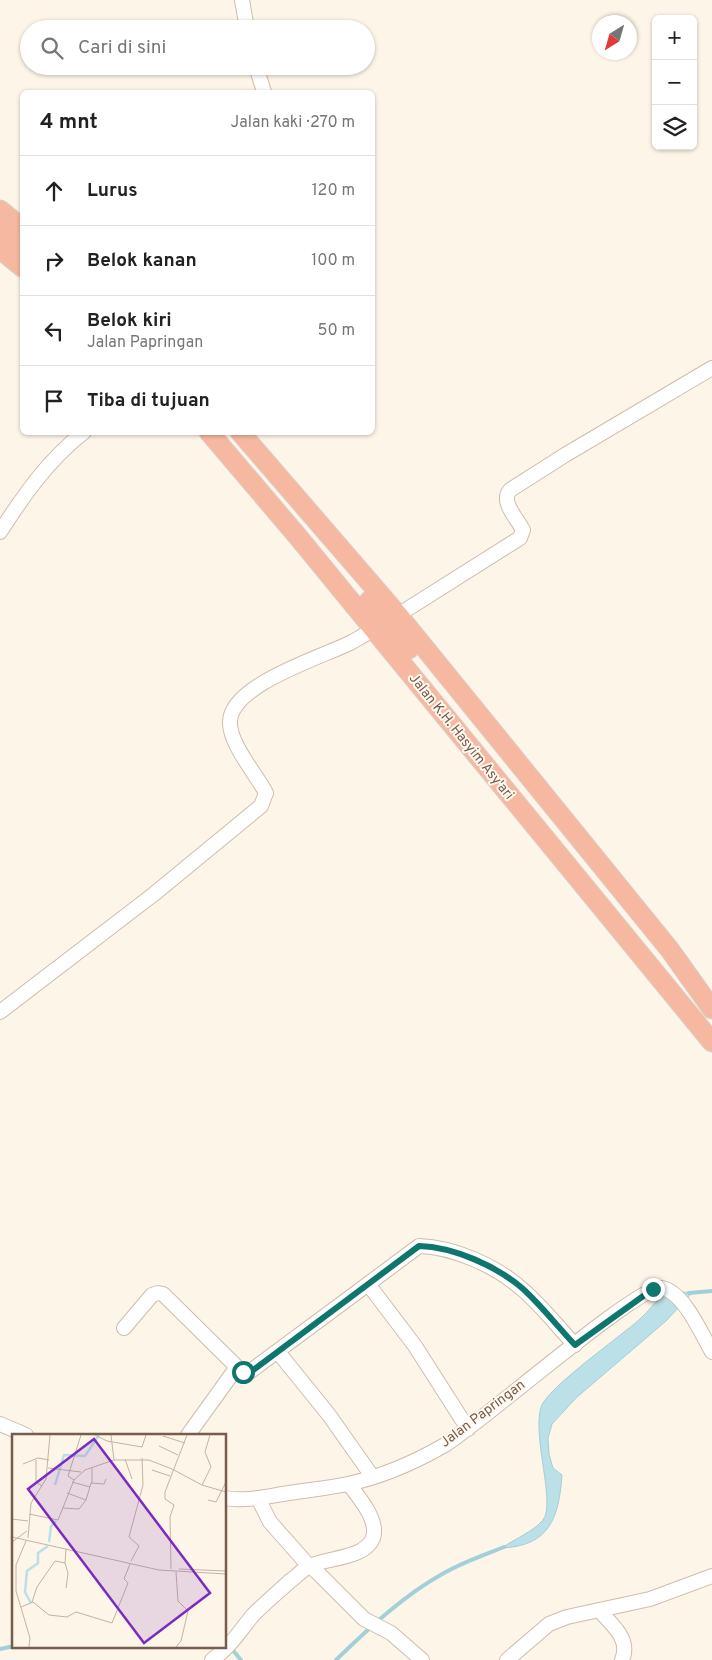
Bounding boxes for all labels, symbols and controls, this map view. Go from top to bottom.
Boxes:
north arrow [592,15,637,60]
map controls [652,15,697,150]
button: + [652,15,697,60]
search box [20,20,375,75]
icon: search [38,34,66,62]
text: Cari di sini [78,36,166,60]
button: − [652,60,697,105]
button: layers [652,105,697,150]
text: 4 mnt [40,109,98,136]
text: Jalan kaki · 270 m [231,113,355,133]
icon: ahead [40,177,68,205]
text: Lurus [87,179,138,203]
text: 120 m [312,181,355,201]
icon: right [40,247,68,275]
text: Belok kanan [87,249,197,273]
text: 100 m [311,251,355,271]
text: Belok kiri [87,309,172,333]
icon: left [40,317,68,345]
text: 50 m [318,321,355,341]
text: Jalan Papringan [87,333,203,353]
icon: arrive [40,387,68,415]
text: Tiba di tujuan [87,389,210,413]
street label: Jalan K.H. Hasyim Asy'ari [405,671,517,803]
route end [642,1278,665,1301]
route start [232,1361,255,1384]
street label: Jalan Papringan [437,1377,529,1451]
inset map [12,1434,226,1648]

